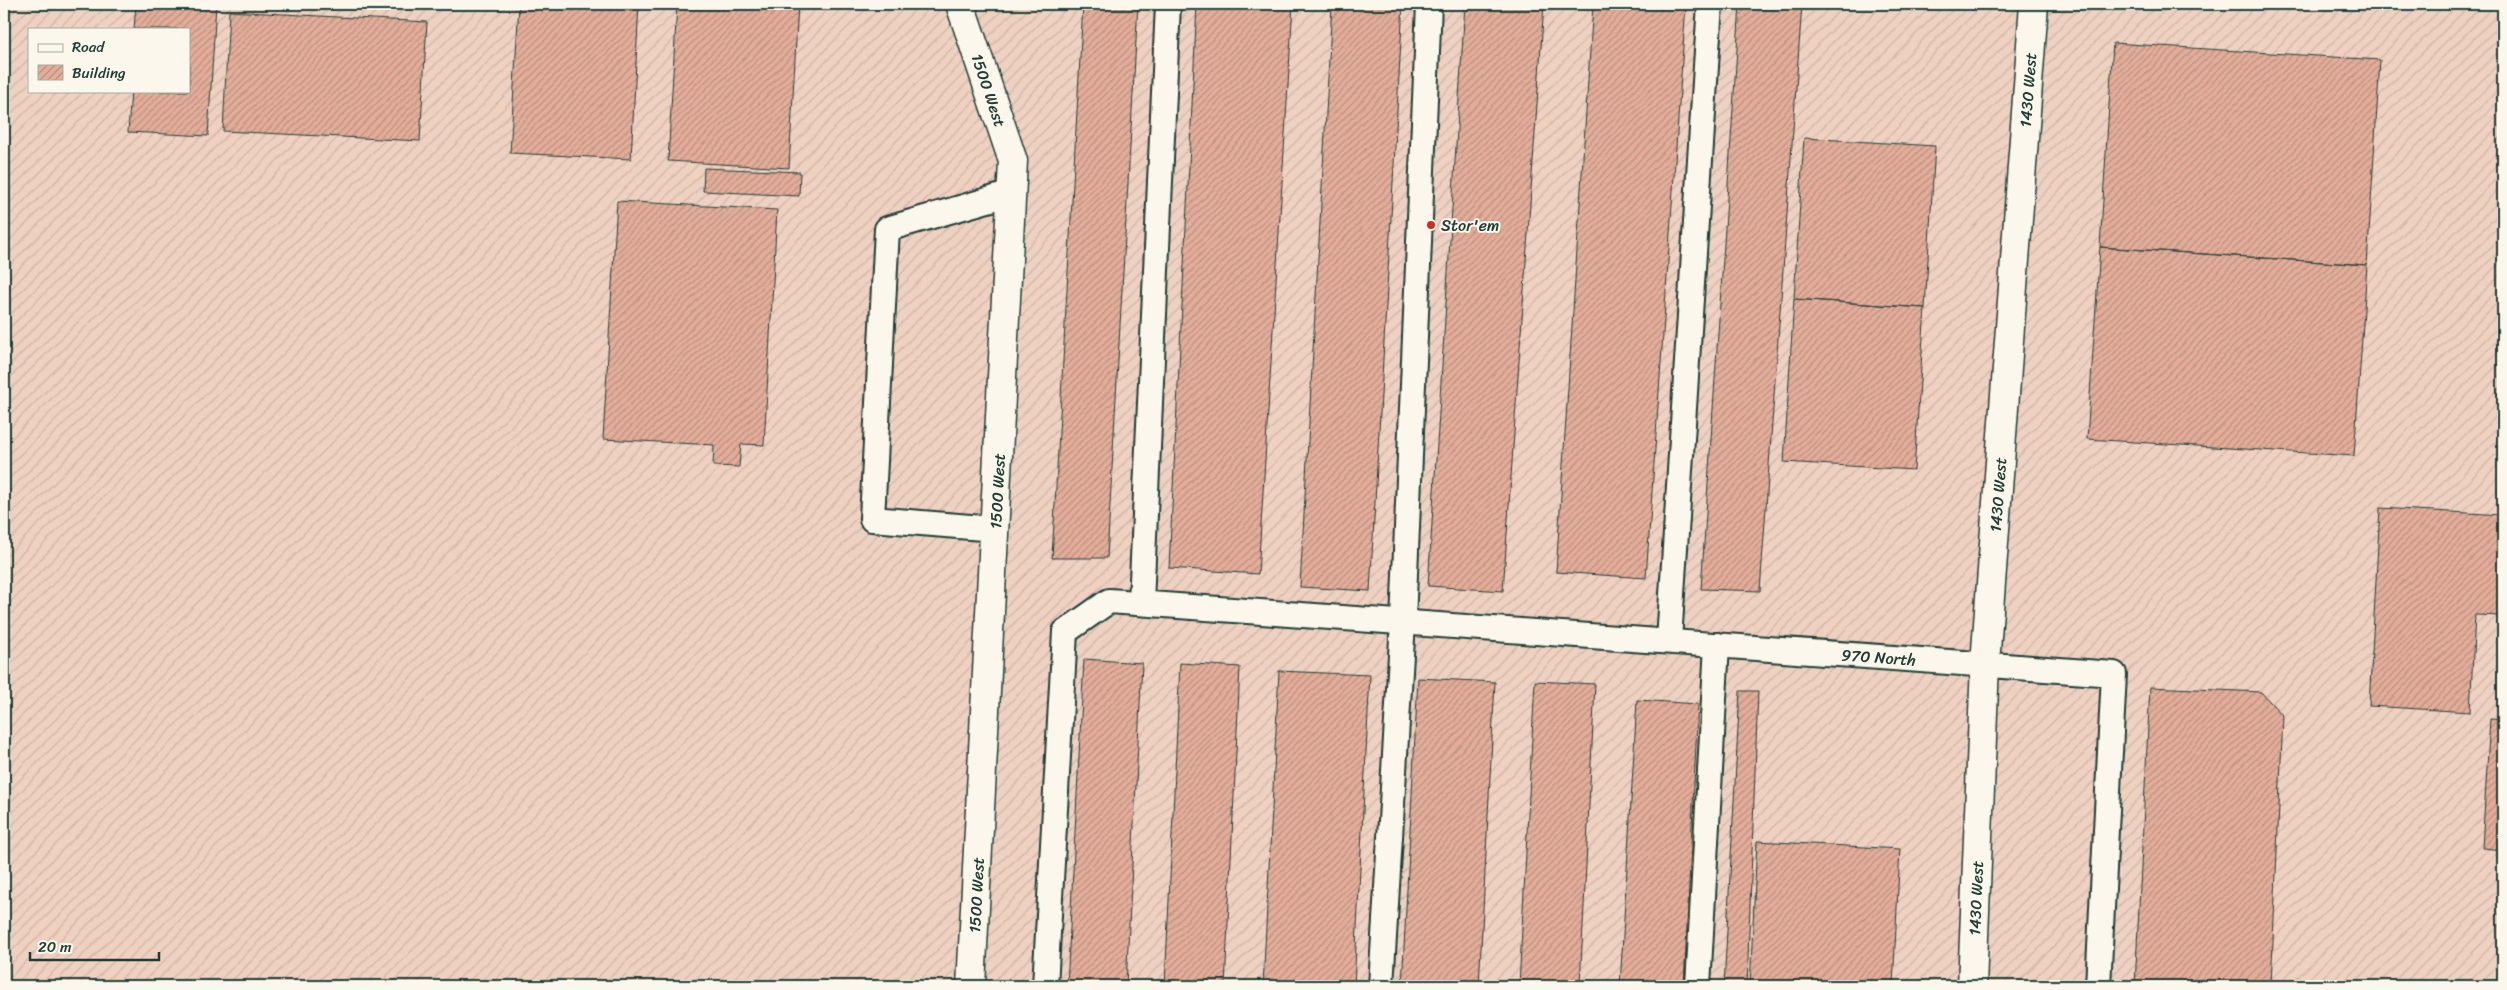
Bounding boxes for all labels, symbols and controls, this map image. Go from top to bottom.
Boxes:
legend [28,28,190,92]
text: Road [72,34,105,60]
street label: 1500 West [963,50,1015,131]
street label: 1430 West [2011,51,2045,128]
text: Building [72,60,126,86]
place label: Stor'em [1441,211,1499,240]
marker: Stor'em [1425,219,1437,231]
street label: 1500 West [981,452,1014,530]
street label: 1430 West [1981,456,2015,533]
street label: 970 North [1840,640,1917,675]
street label: 1500 West [960,856,993,934]
street label: 1430 West [1960,860,1992,936]
scale bar [30,930,159,962]
text: 20 m [38,934,72,960]

